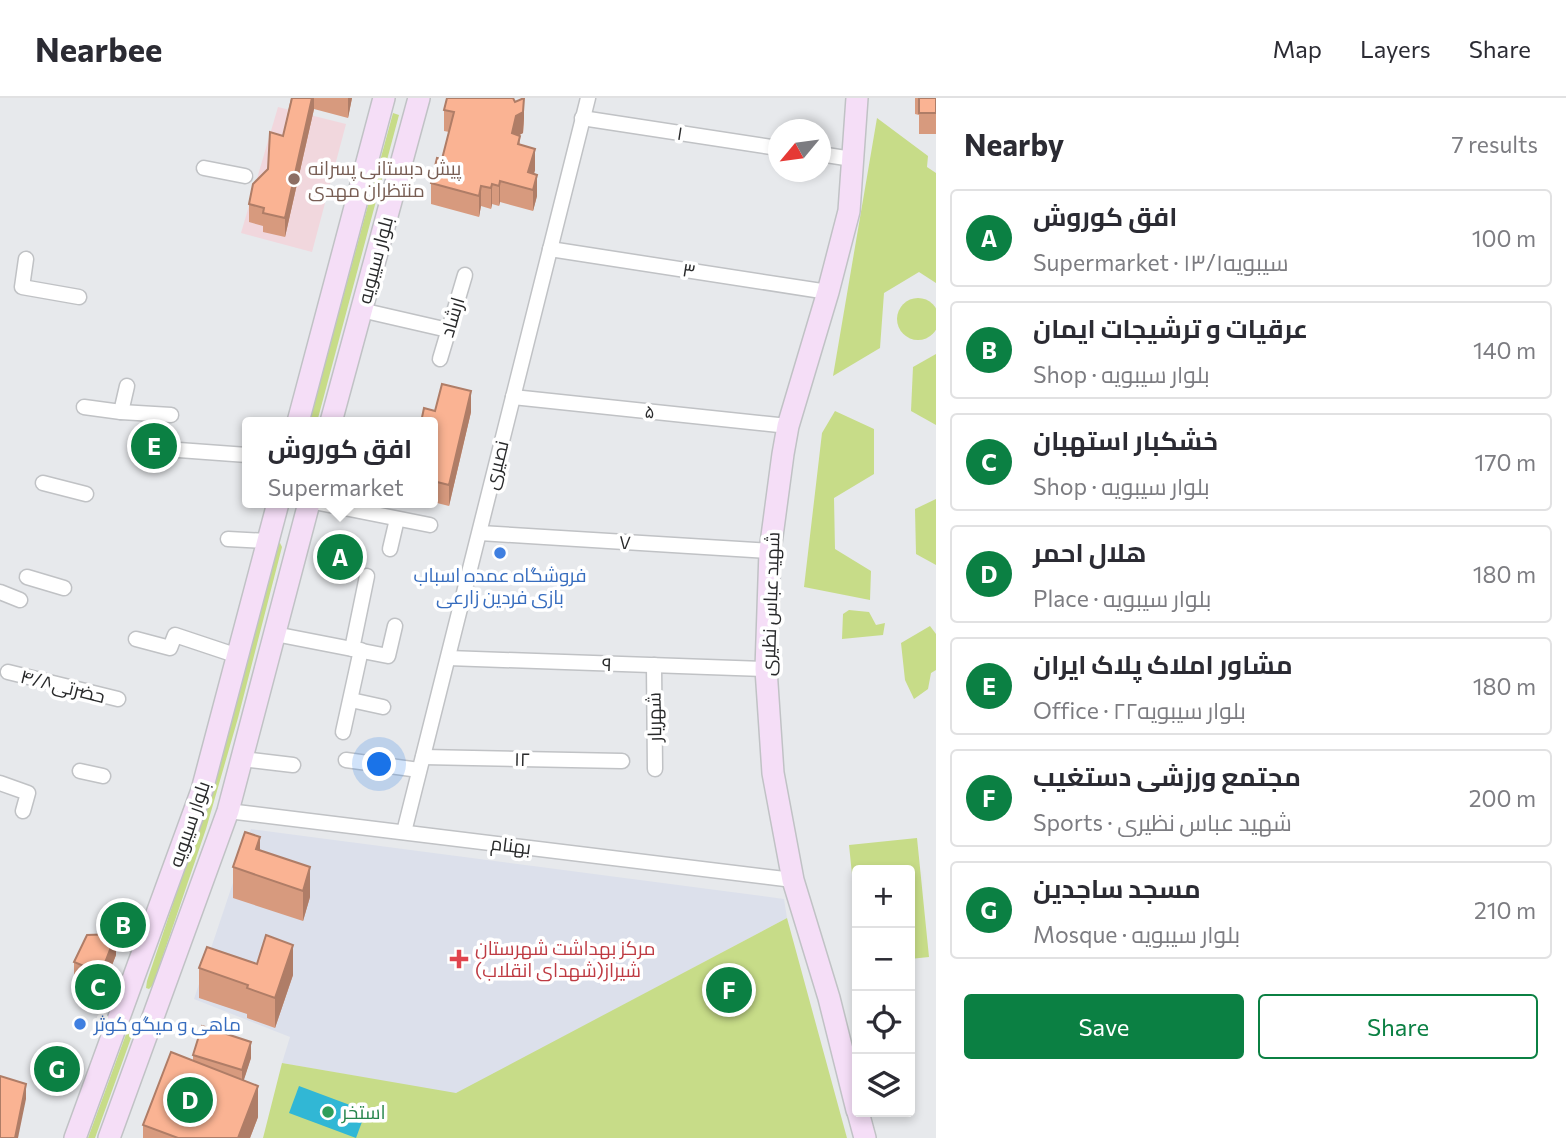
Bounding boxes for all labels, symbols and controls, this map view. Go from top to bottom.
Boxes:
text: Nearbee [35,28,162,69]
text: Map [1273,34,1322,63]
text: Layers [1360,34,1431,63]
text: Share [1469,34,1531,63]
north arrow [768,119,831,182]
street label: ۱ [675,121,685,144]
text: Nearby [964,125,1064,162]
text: 7 results [1451,130,1538,158]
place label: پیش دبستانی پسرانه منتظران مهدی [308,156,461,202]
marker: پیش دبستانی پسرانه منتظران مهدی [286,171,302,187]
text: افق کوروش [1033,200,1177,231]
street label: بلوار سیبویه [352,214,398,306]
text: A [981,224,997,252]
text: 100 m [1472,224,1536,252]
text: Supermarket · سیبویه۱۳/۱ [1033,248,1288,276]
street label: ۳ [681,257,697,282]
street label: ارشاد [435,294,469,340]
text: عرقیات و ترشیجات ایمان [1033,312,1308,343]
text: B [981,336,997,364]
text: 140 m [1473,336,1536,364]
text: Shop · بلوار سیبویه [1033,360,1210,388]
street label: ۵ [644,399,656,422]
popup [242,417,438,508]
pin: E [131,420,177,472]
text: خشکبار استهبان [1033,424,1218,455]
text: افق کوروش [268,432,412,463]
street label: نصیری [478,438,514,492]
text: C [981,448,997,476]
text: 170 m [1475,448,1536,476]
text: Shop · بلوار سیبویه [1033,472,1210,500]
text: Supermarket [268,473,404,501]
street label: ۷ [619,530,632,553]
pin: A [317,531,363,583]
street label: شهید عباس نظیری [755,531,785,677]
text: هلال احمر [1033,536,1147,567]
marker: فروشگاه عمده اسباب بازی فردین زارعی [492,545,508,561]
text: D [981,560,997,588]
text: 180 m [1473,560,1536,588]
place label: فروشگاه عمده اسباب بازی فردین زارعی [413,563,587,609]
text: Place · بلوار سیبویه [1033,584,1211,612]
text: مشاور املاک پلاک ایران [1033,648,1293,679]
street label: ۹ [602,652,612,675]
street label: حضرتی۴/۸ [18,664,108,708]
text: E [982,672,996,700]
text: 180 m [1473,672,1536,700]
street label: شهریار [642,692,666,743]
text: Office · بلوار سیبویه۲۲ [1033,696,1246,724]
your location [362,747,396,781]
street label: ۱۲ [514,747,530,770]
text: مجتمع ورزشی دستغیب [1033,760,1301,791]
street label: بلوار سیبویه [163,778,215,870]
text: F [982,784,996,812]
text: 200 m [1469,784,1536,812]
text: Sports · شهید عباس نظیری [1033,808,1292,836]
street label: بهنام [489,831,533,861]
map controls [852,865,915,1117]
button: + [852,865,915,928]
text: مسجد ساجدین [1033,872,1201,903]
text: G [981,896,997,924]
text: 210 m [1474,896,1536,924]
pin: B [100,899,146,951]
text: Mosque · بلوار سیبویه [1033,920,1240,948]
button: − [852,928,915,991]
place label: مرکز بهداشت شهرستان شیراز(شهدای انقلاب) [475,936,655,982]
marker: مرکز بهداشت شهرستان شیراز(شهدای انقلاب) [449,949,469,969]
pin: C [75,961,121,1013]
pin: F [706,964,752,1016]
button: locate [852,991,915,1054]
button: Save [964,994,1244,1059]
button: Share [1258,994,1538,1059]
place label: ماهی و میگو کوثر [93,1012,241,1036]
marker: ماهی و میگو کوثر [72,1016,88,1032]
pin: G [34,1043,80,1095]
button: layers [852,1054,915,1117]
pin: D [167,1074,213,1126]
place label: استخر [341,1100,386,1124]
marker: استخر [320,1104,336,1120]

